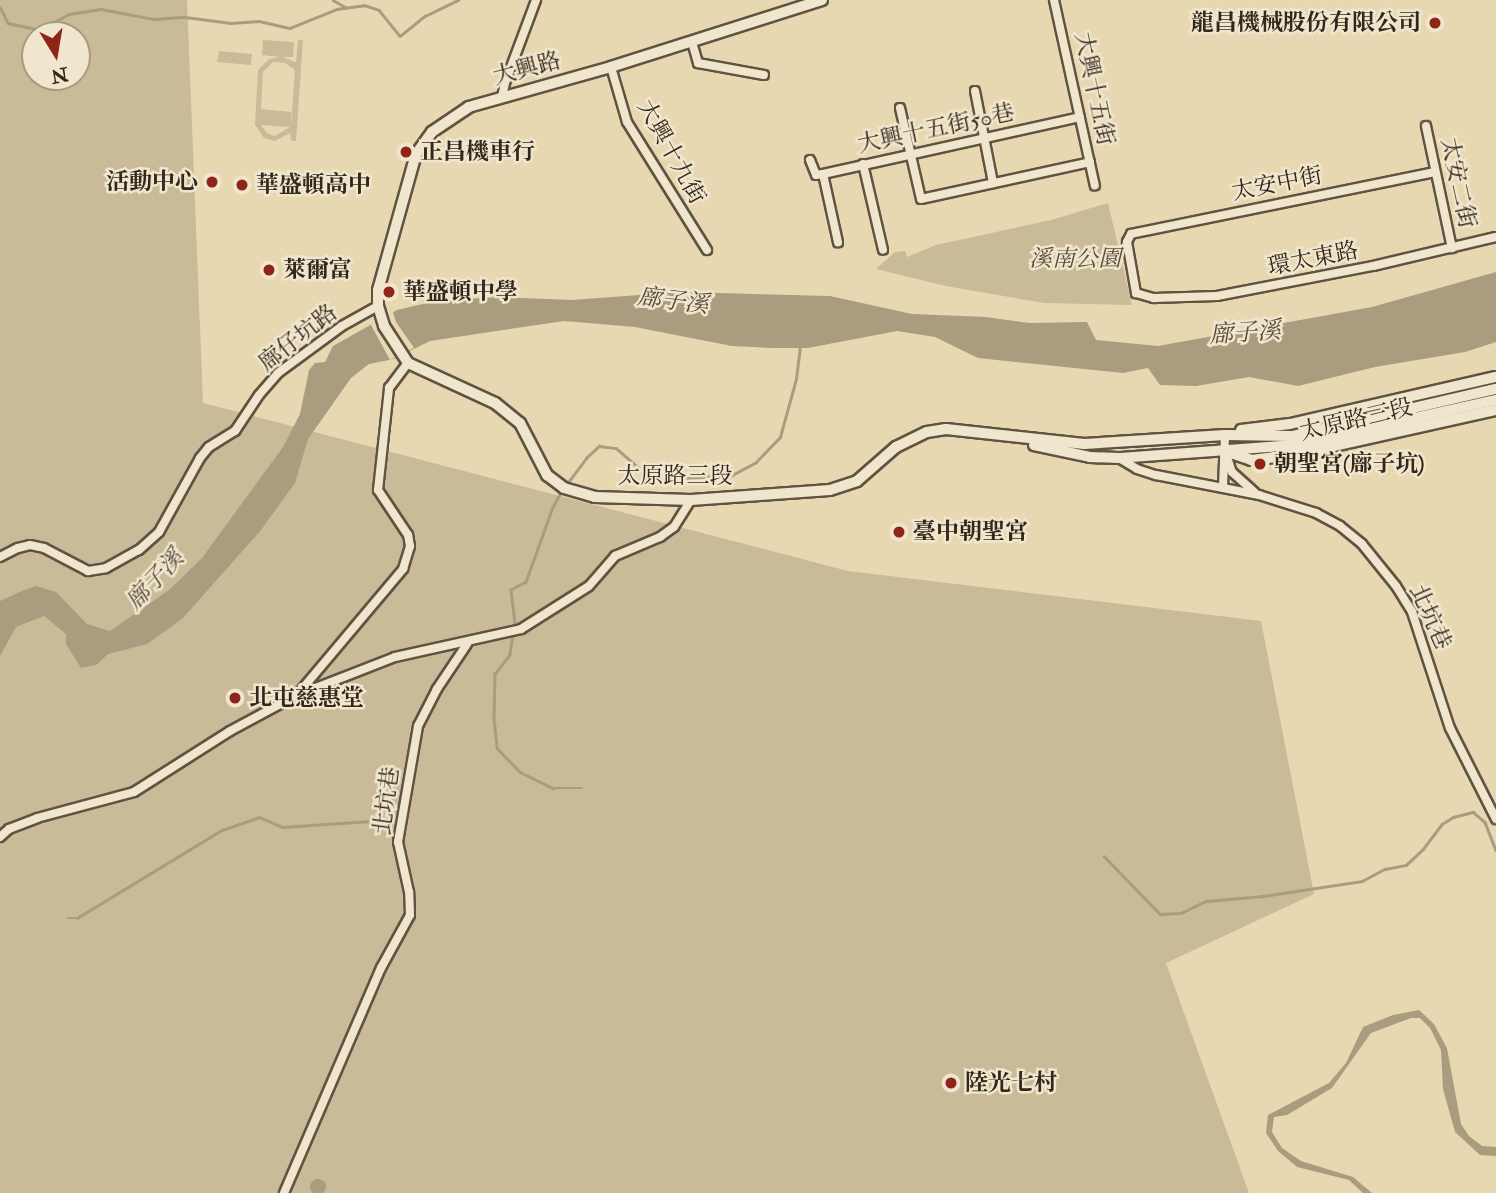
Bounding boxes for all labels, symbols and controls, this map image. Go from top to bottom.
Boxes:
place label: 龍昌機械股份有限公司 [1191,9,1421,37]
marker: 龍昌機械股份有限公司 [1427,15,1443,31]
north arrow [21,21,91,91]
street label: 大興十五街 [1069,30,1119,148]
street label: 大興路 [490,47,564,91]
text: N [49,61,70,88]
street label: 大興十九街 [631,95,711,209]
street label: 大興十五街50巷 [855,99,1017,159]
street label: 太安二街 [1435,135,1481,231]
place label: 正昌機車行 [420,138,535,166]
marker: 正昌機車行 [398,144,414,160]
street label: 太安中街 [1229,162,1325,206]
place label: 活動中心 [106,168,198,196]
place label: 華盛頓高中 [256,171,371,199]
marker: 活動中心 [204,174,220,190]
marker: 華盛頓高中 [234,177,250,193]
street label: 環太東路 [1265,237,1361,281]
park label: 溪南公園 [1029,245,1121,273]
place label: 萊爾富 [283,256,352,284]
marker: 萊爾富 [261,262,277,278]
place label: 華盛頓中學 [403,278,518,306]
water label: 廍子溪 [636,282,710,320]
marker: 華盛頓中學 [381,284,397,300]
street label: 廍仔坑路 [253,299,343,377]
water label: 廍子溪 [1208,316,1282,350]
street label: 太原路三段 [1297,394,1415,446]
place label: 朝聖宮(廍子坑) [1274,450,1425,478]
marker: 朝聖宮(廍子坑) [1252,456,1268,472]
street label: 太原路三段 [618,462,732,490]
place label: 臺中朝聖宮 [913,518,1028,546]
marker: 臺中朝聖宮 [891,524,907,540]
water label: 廍子溪 [120,544,190,616]
street label: 北坑巷 [1403,580,1457,654]
place label: 北屯慈惠堂 [249,684,364,712]
marker: 北屯慈惠堂 [227,690,243,706]
street label: 北坑巷 [369,765,405,837]
place label: 陸光七村 [965,1069,1057,1097]
marker: 陸光七村 [943,1075,959,1091]

